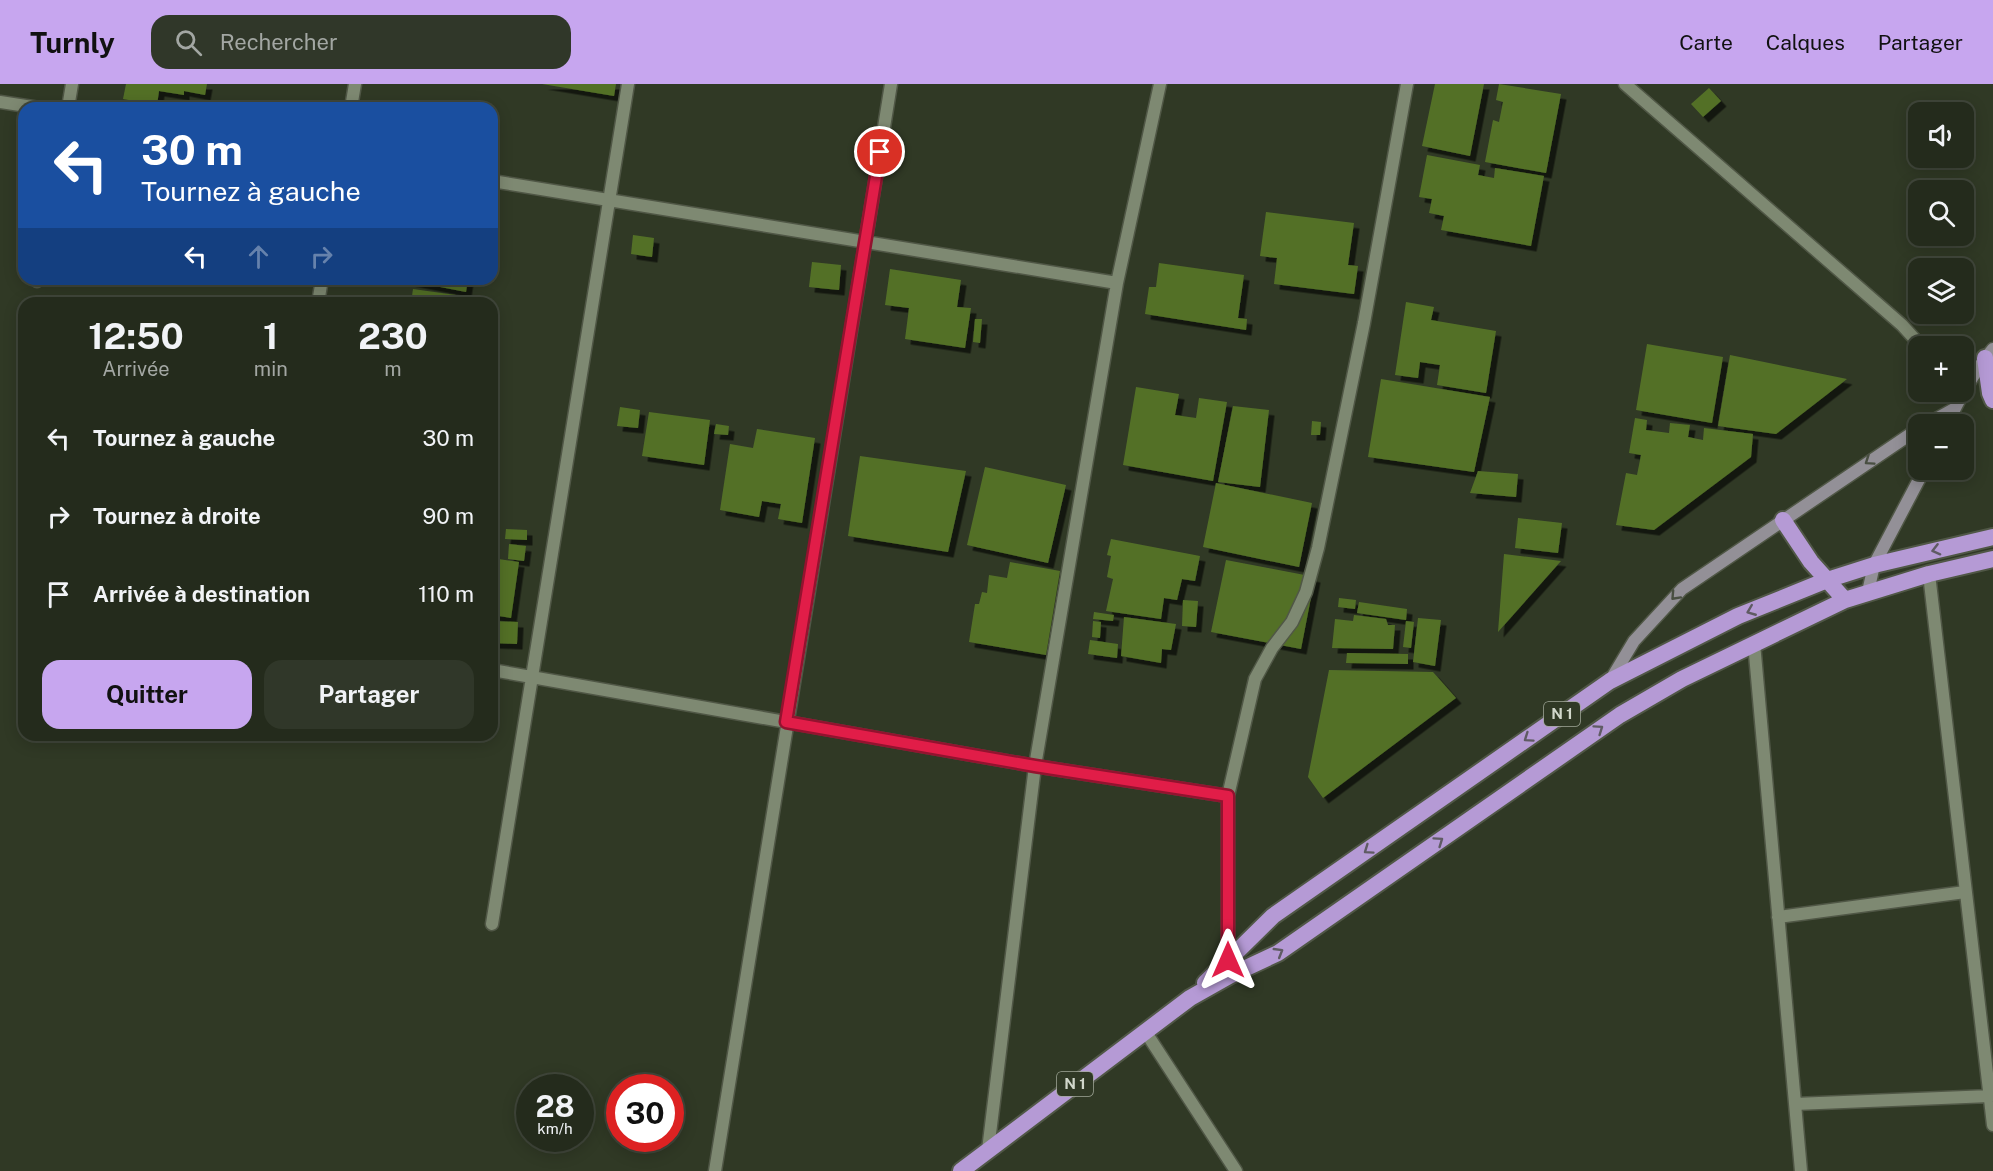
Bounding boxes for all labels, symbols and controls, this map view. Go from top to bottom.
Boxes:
search box [151,15,571,69]
text: Turnly [30,26,115,59]
icon: search [172,26,205,59]
text: Rechercher [220,29,338,55]
text: Carte [1679,30,1733,55]
text: Calques [1766,30,1845,55]
text: Partager [1878,30,1963,55]
map controls [1908,102,1974,480]
button: sound [1908,102,1974,168]
text: 30 m [141,125,243,174]
icon: left [42,126,120,204]
pin [854,126,905,177]
icon: arrive [863,135,896,168]
text: Tournez à gauche [141,175,361,207]
button: search [1908,180,1974,246]
icon: left [179,240,212,273]
icon: ahead [242,240,275,273]
icon: right [305,240,338,273]
button: layers [1908,258,1974,324]
text: 12:50 [88,315,184,357]
text: 1 [263,315,279,357]
text: 230 [358,315,428,357]
button: + [1908,336,1974,402]
text: Arrivée [102,357,170,381]
text: min [254,357,288,381]
text: m [384,357,402,381]
button: − [1908,414,1974,480]
icon: left [42,422,75,455]
text: Tournez à gauche [93,425,275,451]
text: 30 m [422,425,474,451]
one-way arrow [1865,454,1876,465]
icon: right [42,500,75,533]
text: Tournez à droite [93,503,261,529]
text: 90 m [423,503,474,529]
one-way arrow [1931,543,1941,556]
icon: arrive [42,578,75,611]
text: Arrivée à destination [93,581,310,607]
text: 110 m [418,581,474,607]
one-way arrow [1671,589,1682,600]
one-way arrow [1746,604,1757,616]
button: Quitter [42,660,252,729]
button: Partager [264,660,474,729]
road number: N 1 [1544,702,1580,726]
one-way arrow [1593,725,1604,736]
one-way arrow [1523,731,1534,742]
one-way arrow [1433,837,1444,848]
one-way arrow [1363,843,1374,854]
position arrow [1196,928,1260,992]
one-way arrow [1273,947,1283,959]
road number: N 1 [1057,1072,1093,1096]
speed limit sign: 30 [606,1074,684,1152]
text: 28 [535,1088,575,1124]
text: km/h [537,1120,573,1137]

